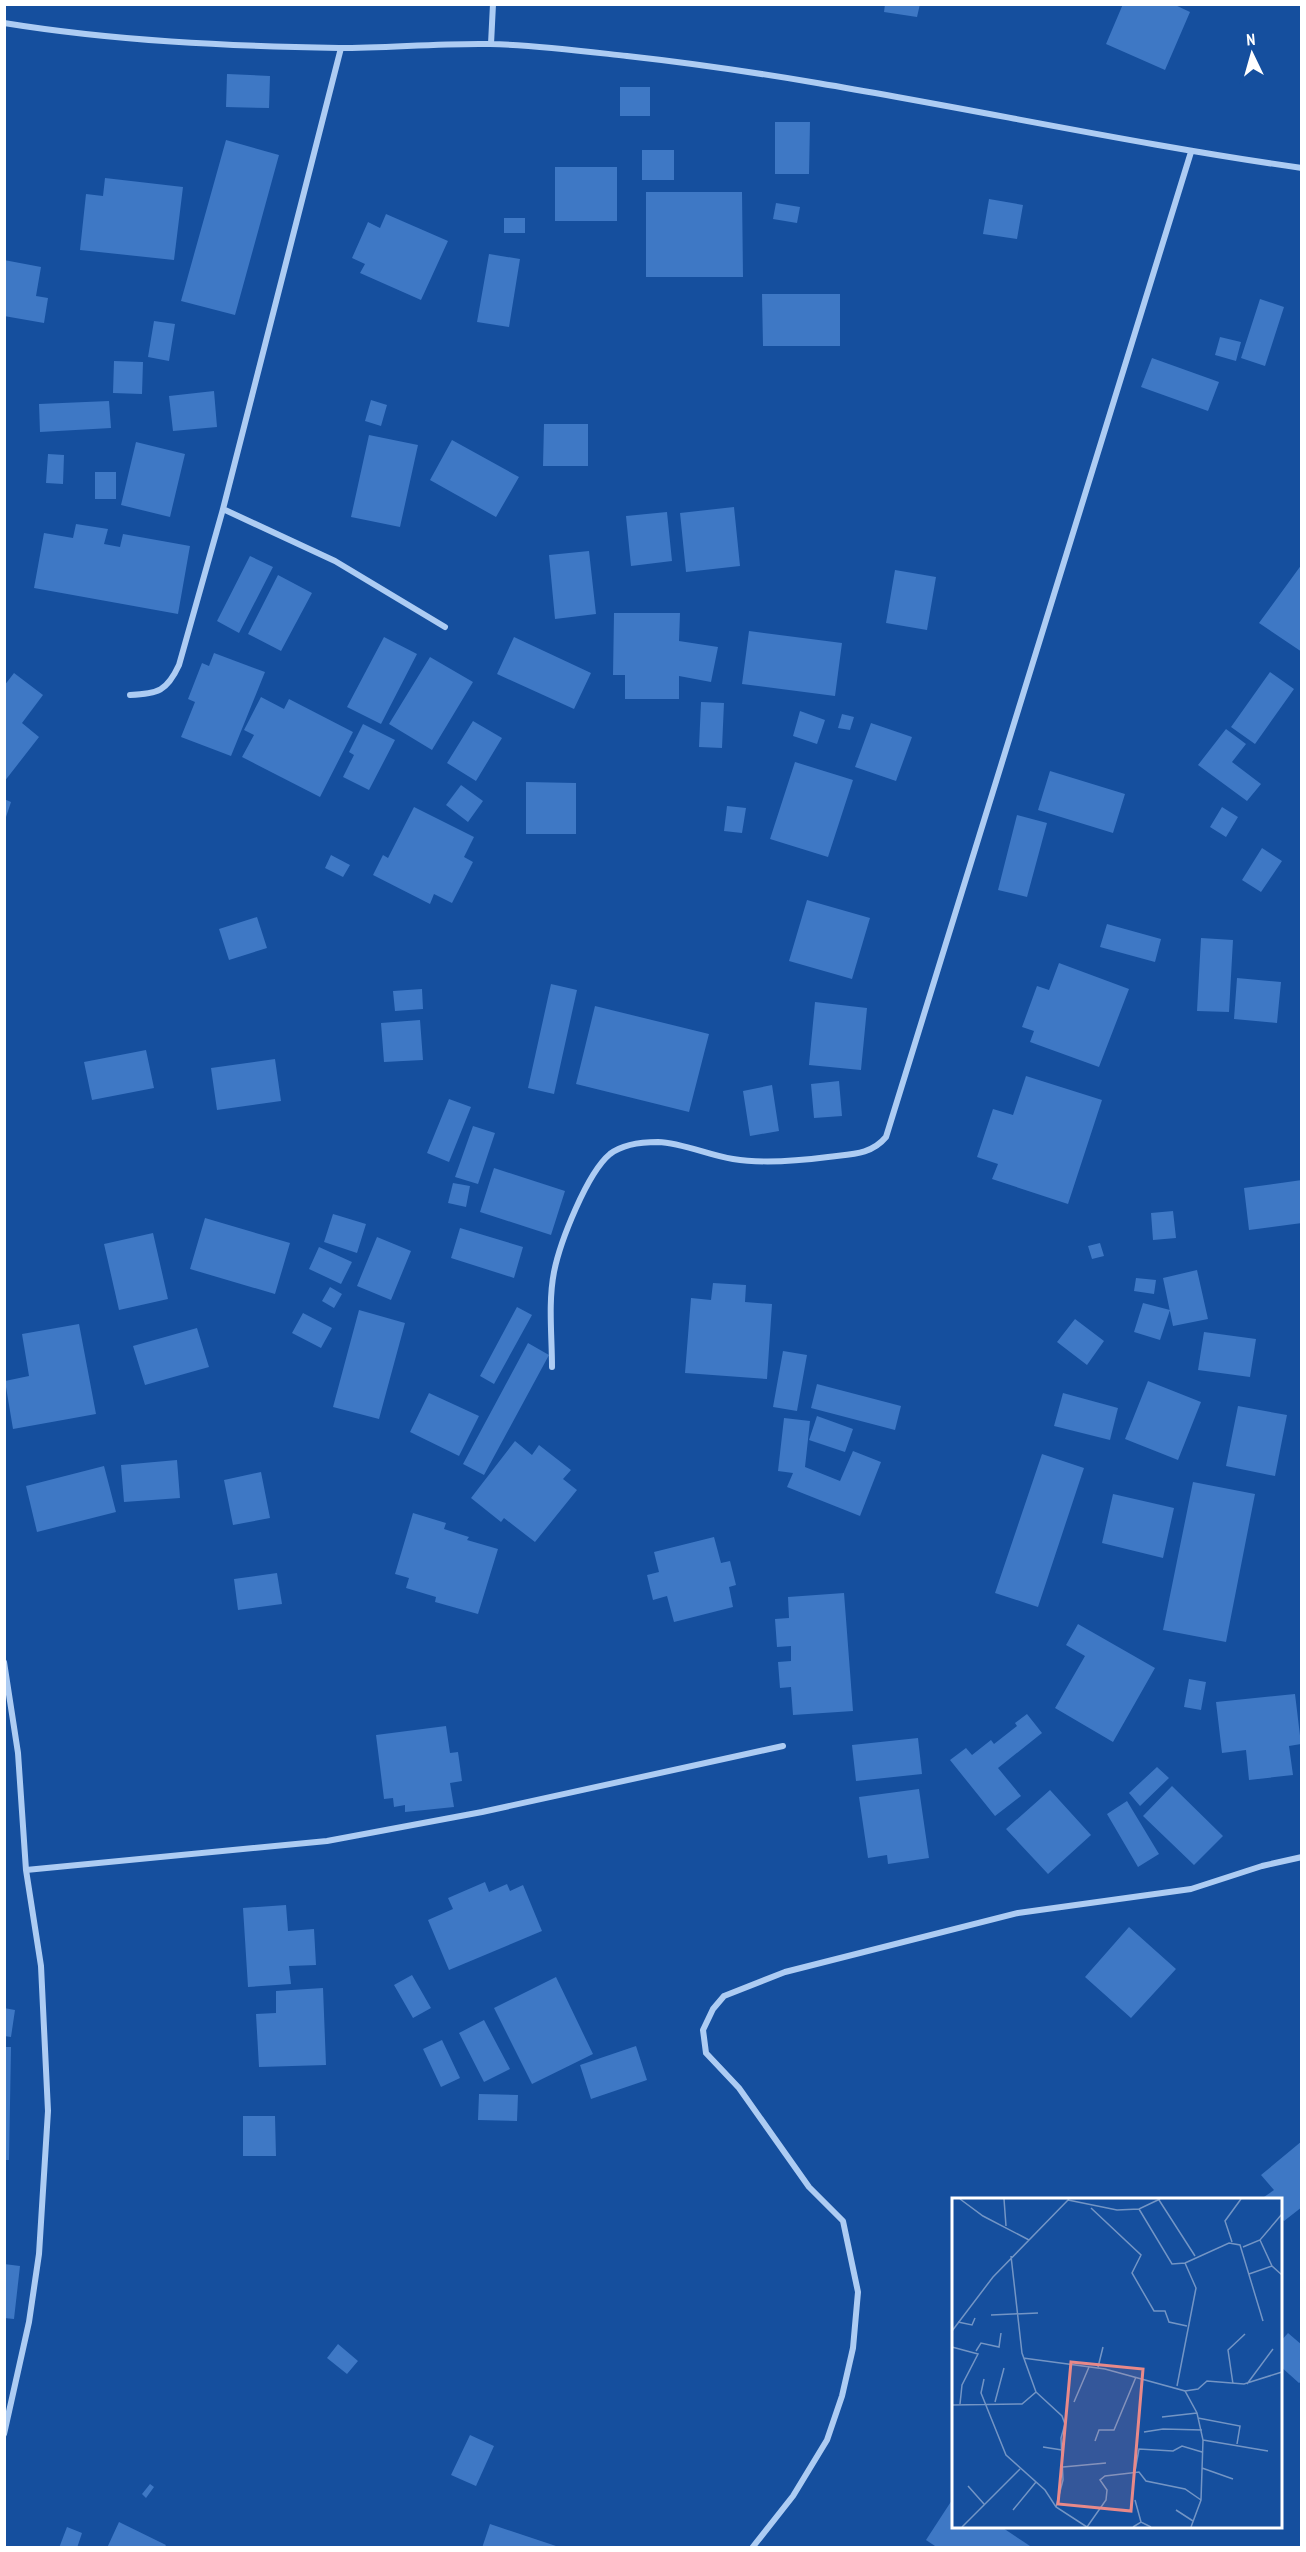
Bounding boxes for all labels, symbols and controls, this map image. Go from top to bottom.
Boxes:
north arrow [1222,24,1282,84]
text: N [1246,29,1256,49]
inset map [952,2198,1282,2528]

